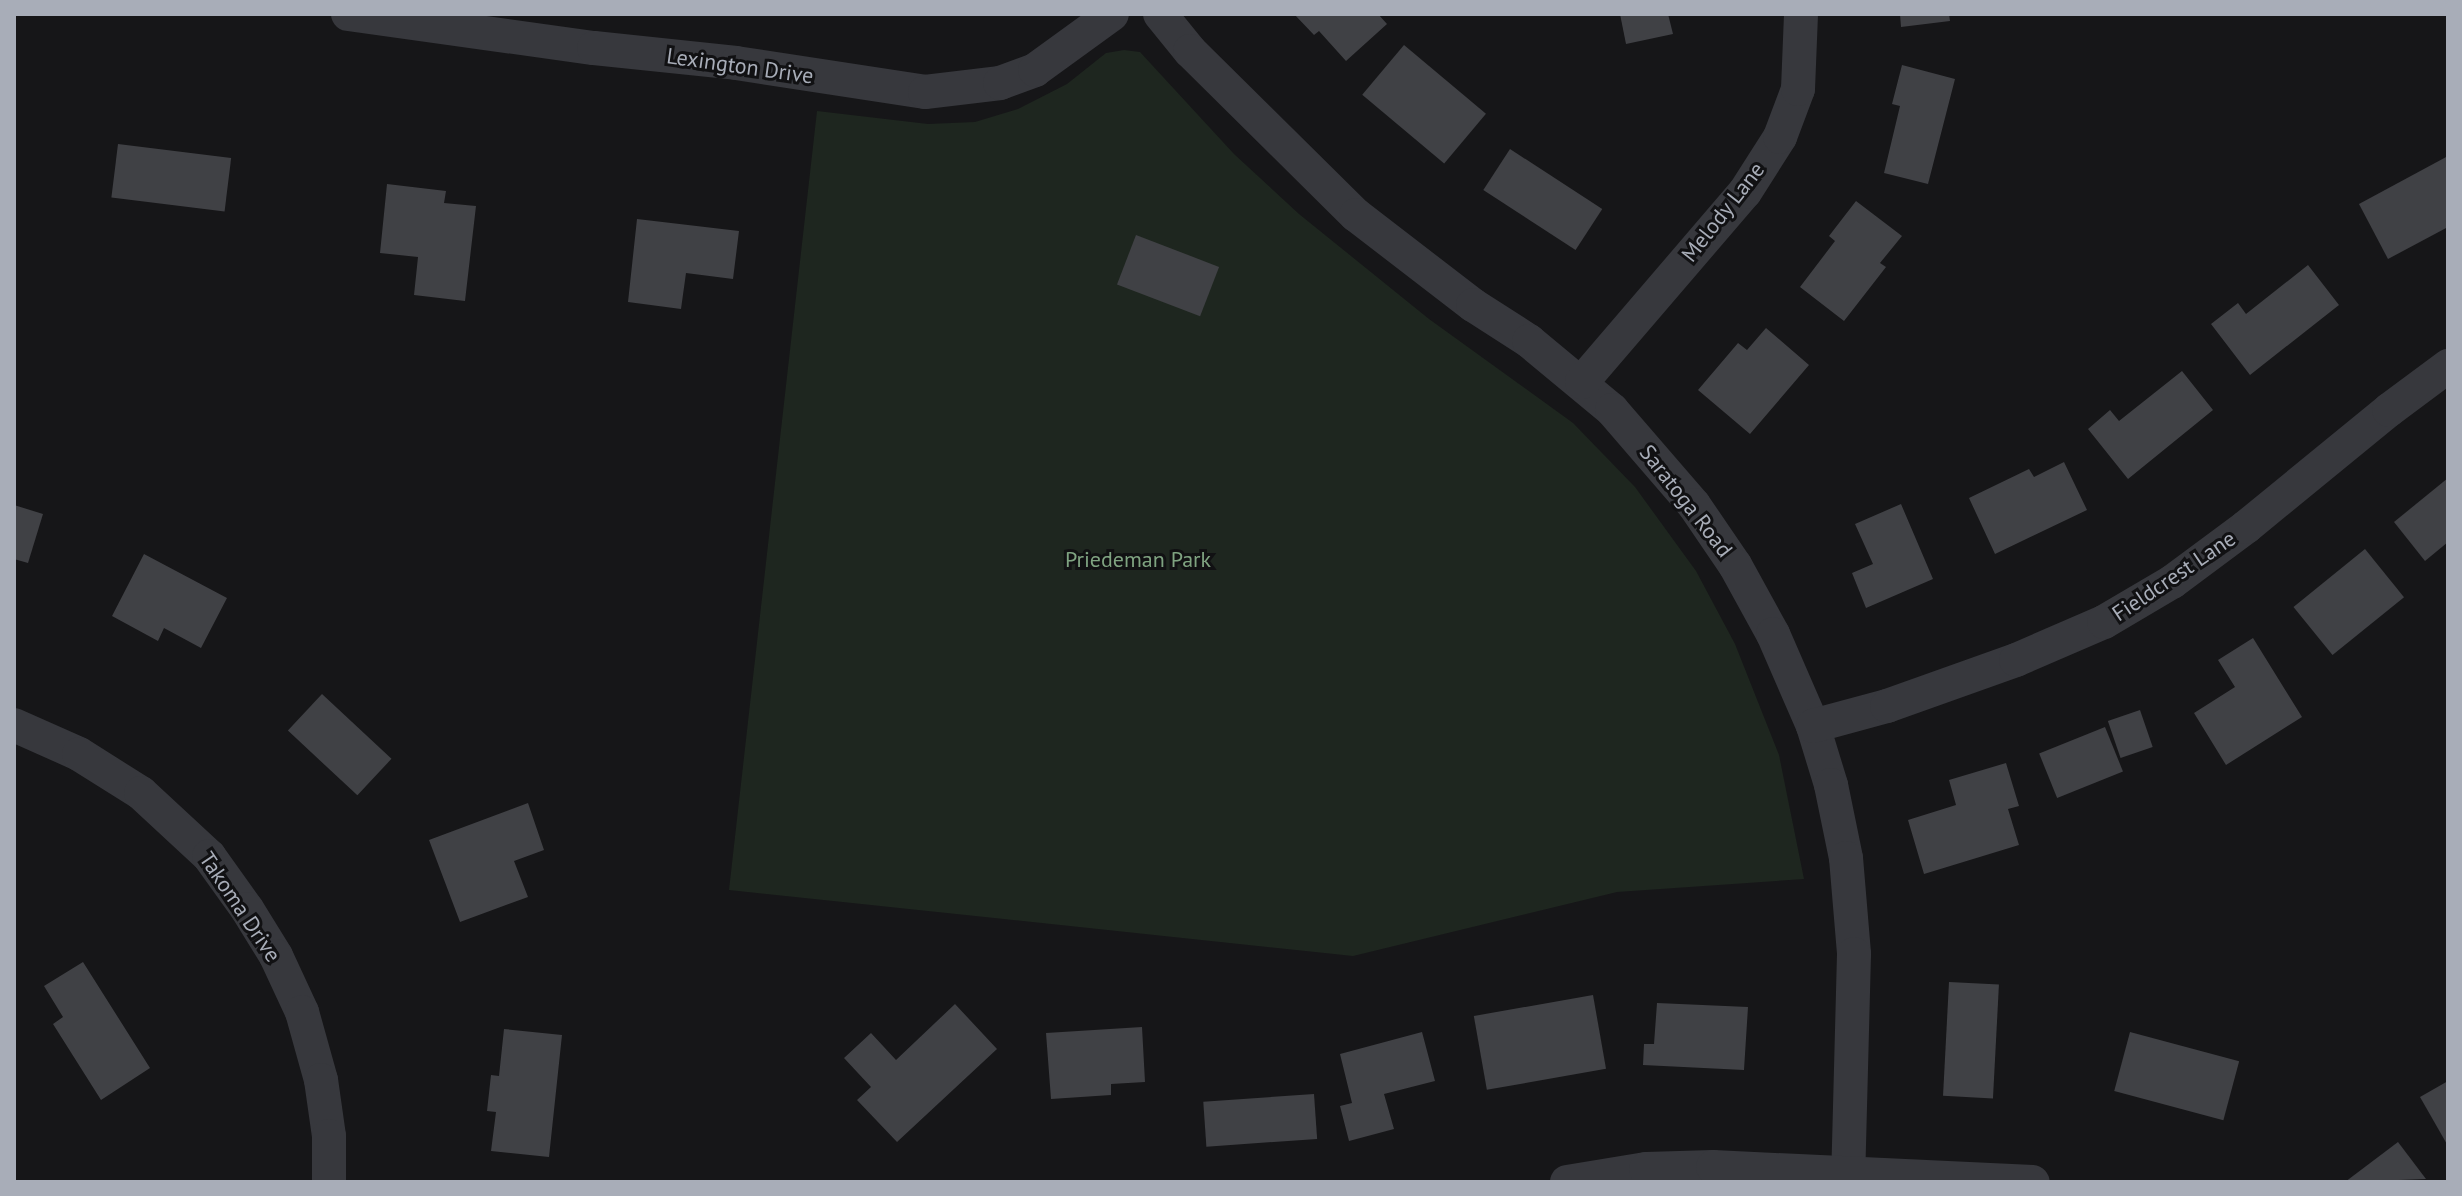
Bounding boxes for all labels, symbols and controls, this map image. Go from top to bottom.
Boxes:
street label: Lexington Drive [665,43,815,89]
street label: Melody Lane [1676,157,1770,267]
street label: Saratoga Road [1634,440,1738,562]
street label: Fieldcrest Lane [2107,525,2241,627]
park label: Priedeman Park [1065,547,1211,573]
street label: Takoma Drive [194,847,286,967]

